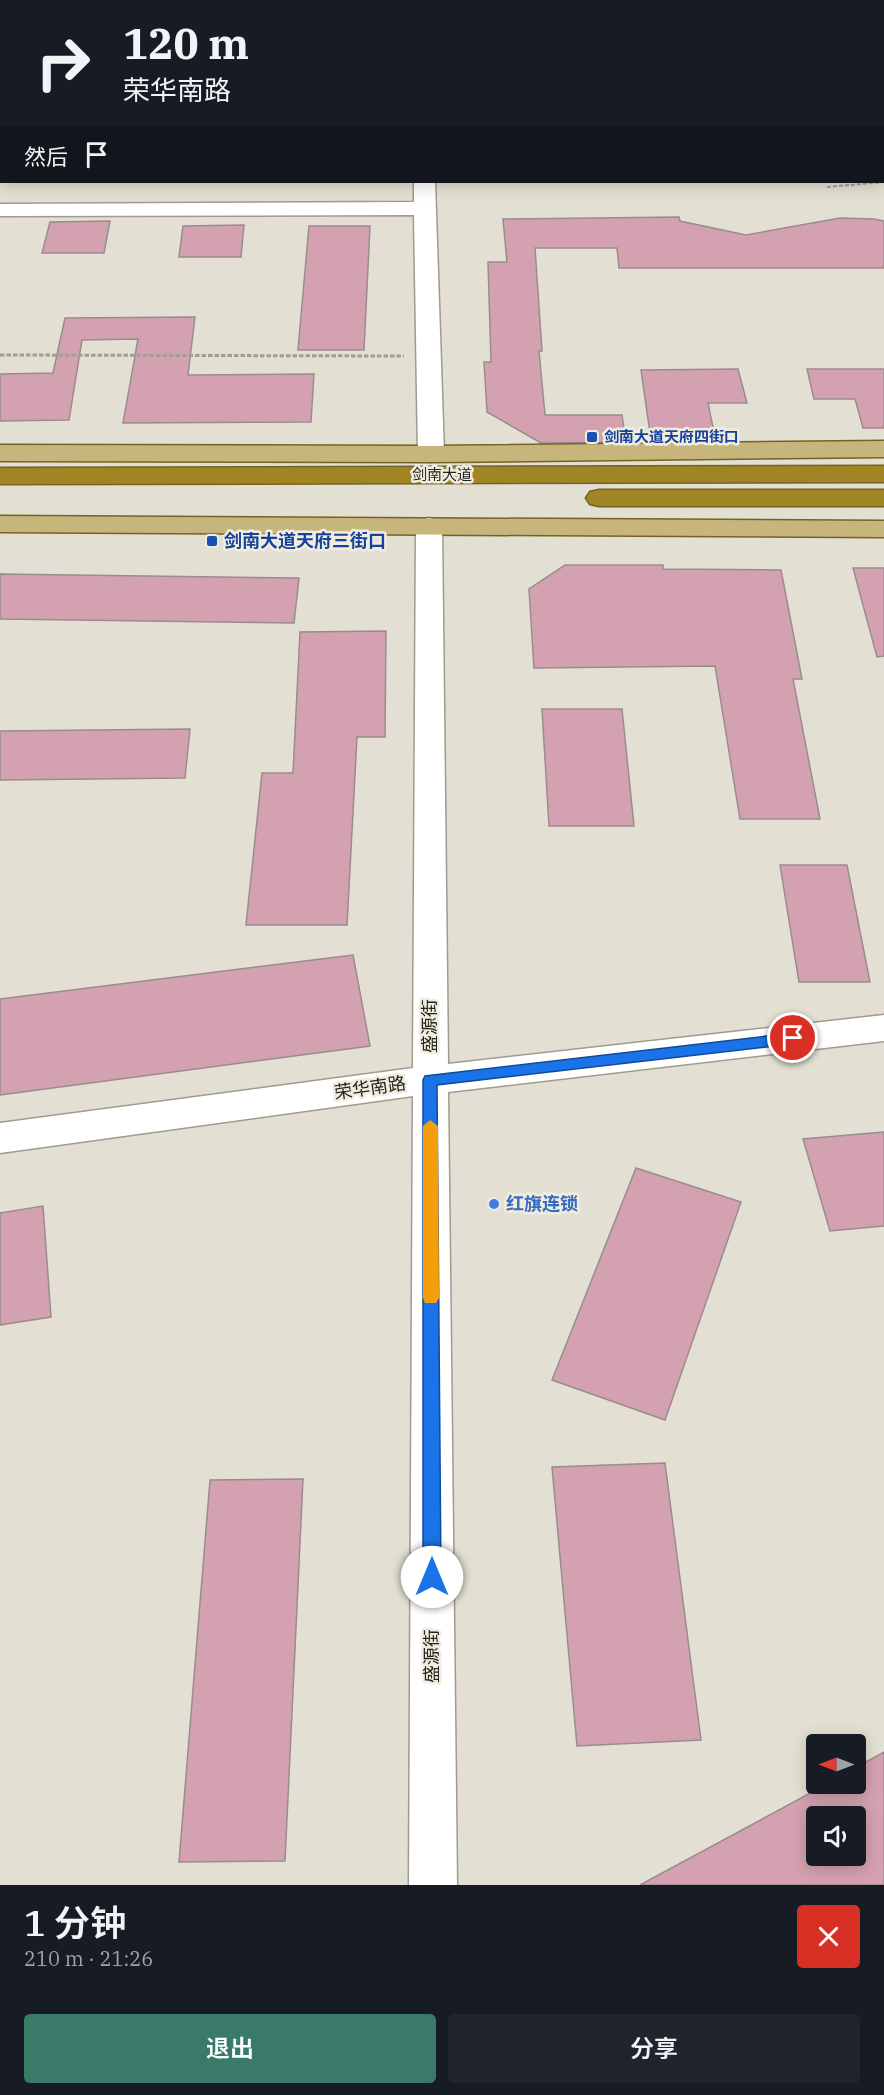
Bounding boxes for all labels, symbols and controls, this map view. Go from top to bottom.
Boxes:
text: 120 m [123,16,249,71]
icon: right [24,24,102,102]
text: 荣华南路 [123,72,231,107]
icon: arrive [80,138,113,171]
text: 然后 [24,142,68,171]
place label: 剑南大道天府四街口 [604,427,739,446]
marker: 剑南大道天府四街口 [585,430,599,444]
street label: 剑南大道 [412,465,472,484]
place label: 剑南大道天府三街口 [224,529,386,552]
marker: 剑南大道天府三街口 [205,534,219,548]
street label: 盛源街 [418,999,441,1053]
pin [767,1012,818,1063]
icon: arrive [776,1021,809,1054]
street label: 荣华南路 [333,1071,407,1104]
place label: 红旗连锁 [506,1192,578,1215]
marker: 红旗连锁 [487,1197,501,1211]
position arrow [400,1545,464,1609]
street label: 盛源街 [420,1629,443,1683]
north arrow [806,1734,866,1794]
map controls [806,1734,866,1866]
button: sound [806,1806,866,1866]
text: 1 分钟 [24,1899,126,1946]
button: close [797,1905,860,1968]
text: 210 m · 21:26 [24,1945,153,1972]
button: 退出 [24,2014,436,2083]
button: 分享 [448,2014,860,2083]

